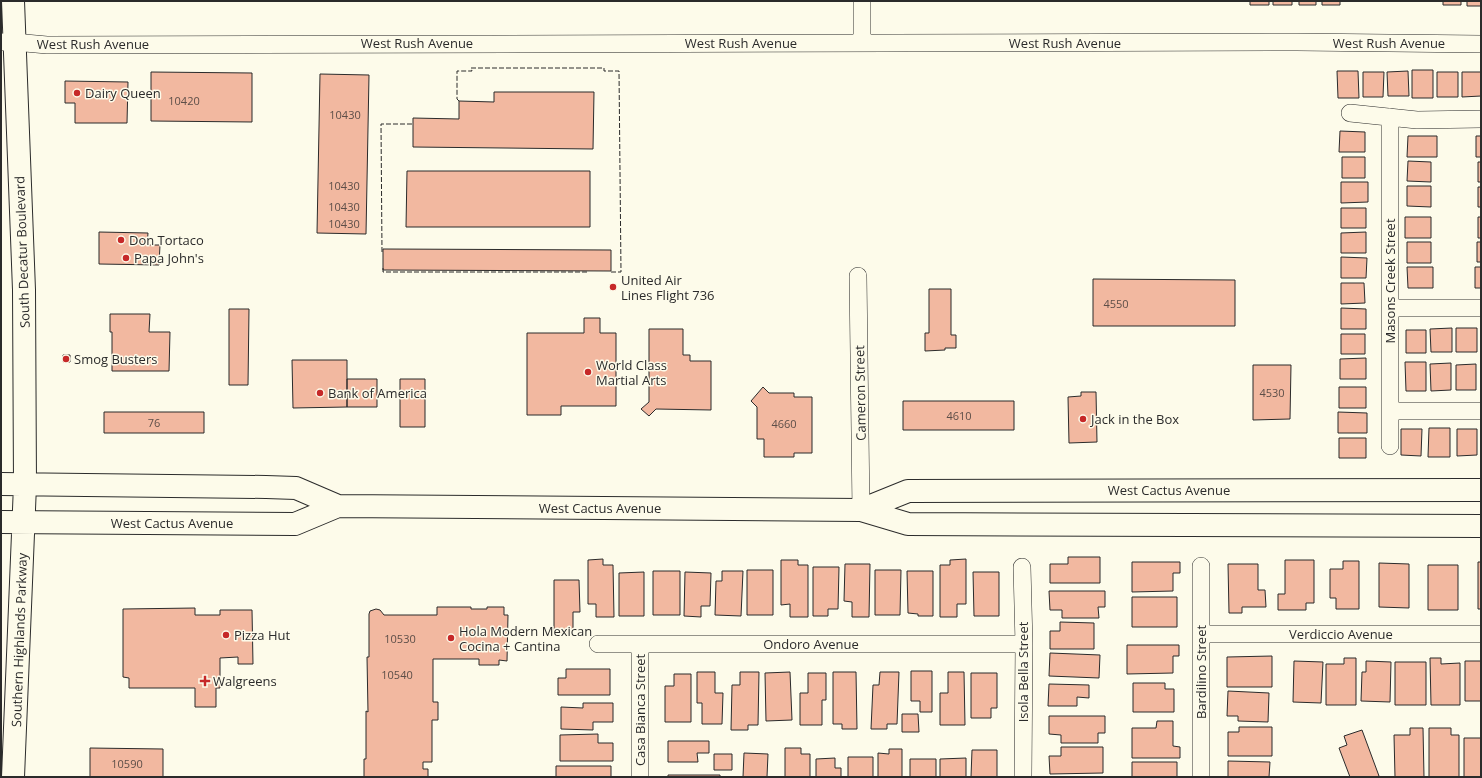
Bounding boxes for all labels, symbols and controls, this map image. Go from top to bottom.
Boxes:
street label: West Rush Avenue [361,34,473,52]
street label: West Rush Avenue [685,34,797,52]
street label: West Rush Avenue [1009,34,1121,52]
street label: West Rush Avenue [1333,34,1445,52]
street label: West Rush Avenue [37,35,149,53]
place label: Dairy Queen [85,84,161,102]
marker: Dairy Queen [72,88,82,98]
house number: 10420 [168,93,200,108]
house number: 10430 [329,107,361,122]
street label: South Decatur Boulevard [10,176,34,328]
house number: 10430 [328,178,360,193]
house number: 10430 [328,199,360,214]
house number: 10430 [328,216,360,231]
street label: Masons Creek Street [1381,218,1399,344]
place label: Don Tortaco [129,231,204,249]
marker: Don Tortaco [116,235,126,245]
place label: Papa John's [134,249,204,267]
marker: Papa John's [121,253,131,263]
place label: United Air Lines Flight 736 [621,271,715,304]
marker: United Air Lines Flight 736 [608,282,618,292]
house number: 4550 [1103,296,1129,311]
street label: Cameron Street [850,345,870,441]
place label: Smog Busters [74,350,157,368]
marker: Smog Busters [61,354,71,364]
place label: World Class Martial Arts [596,356,667,389]
marker: World Class Martial Arts [583,367,593,377]
place label: Bank of America [328,384,427,402]
house number: 4530 [1259,385,1285,400]
marker: Bank of America [315,388,325,398]
house number: 4610 [946,408,972,423]
place label: Jack in the Box [1089,410,1179,428]
marker: Jack in the Box [1078,414,1088,424]
house number: 76 [148,415,160,430]
house number: 4660 [771,416,797,431]
street label: West Cactus Avenue [1108,481,1230,499]
street label: West Cactus Avenue [539,499,661,517]
street label: West Cactus Avenue [111,514,233,532]
street label: Southern Highlands Parkway [7,552,31,727]
street label: Isola Bella Street [1014,621,1032,722]
place label: Hola Modern Mexican Cocina + Cantina [459,622,592,655]
street label: Bardilino Street [1192,625,1210,719]
street label: Verdiccio Avenue [1289,625,1393,643]
place label: Pizza Hut [234,626,290,644]
marker: Pizza Hut [221,630,231,640]
house number: 10530 [384,631,416,646]
marker: Hola Modern Mexican Cocina + Cantina [446,633,456,643]
street label: Ondoro Avenue [763,635,859,653]
street label: Casa Bianca Street [631,654,649,766]
house number: 10540 [381,667,413,682]
place label: Walgreens [213,672,277,690]
marker: Walgreens [200,676,210,686]
house number: 10590 [111,756,143,771]

